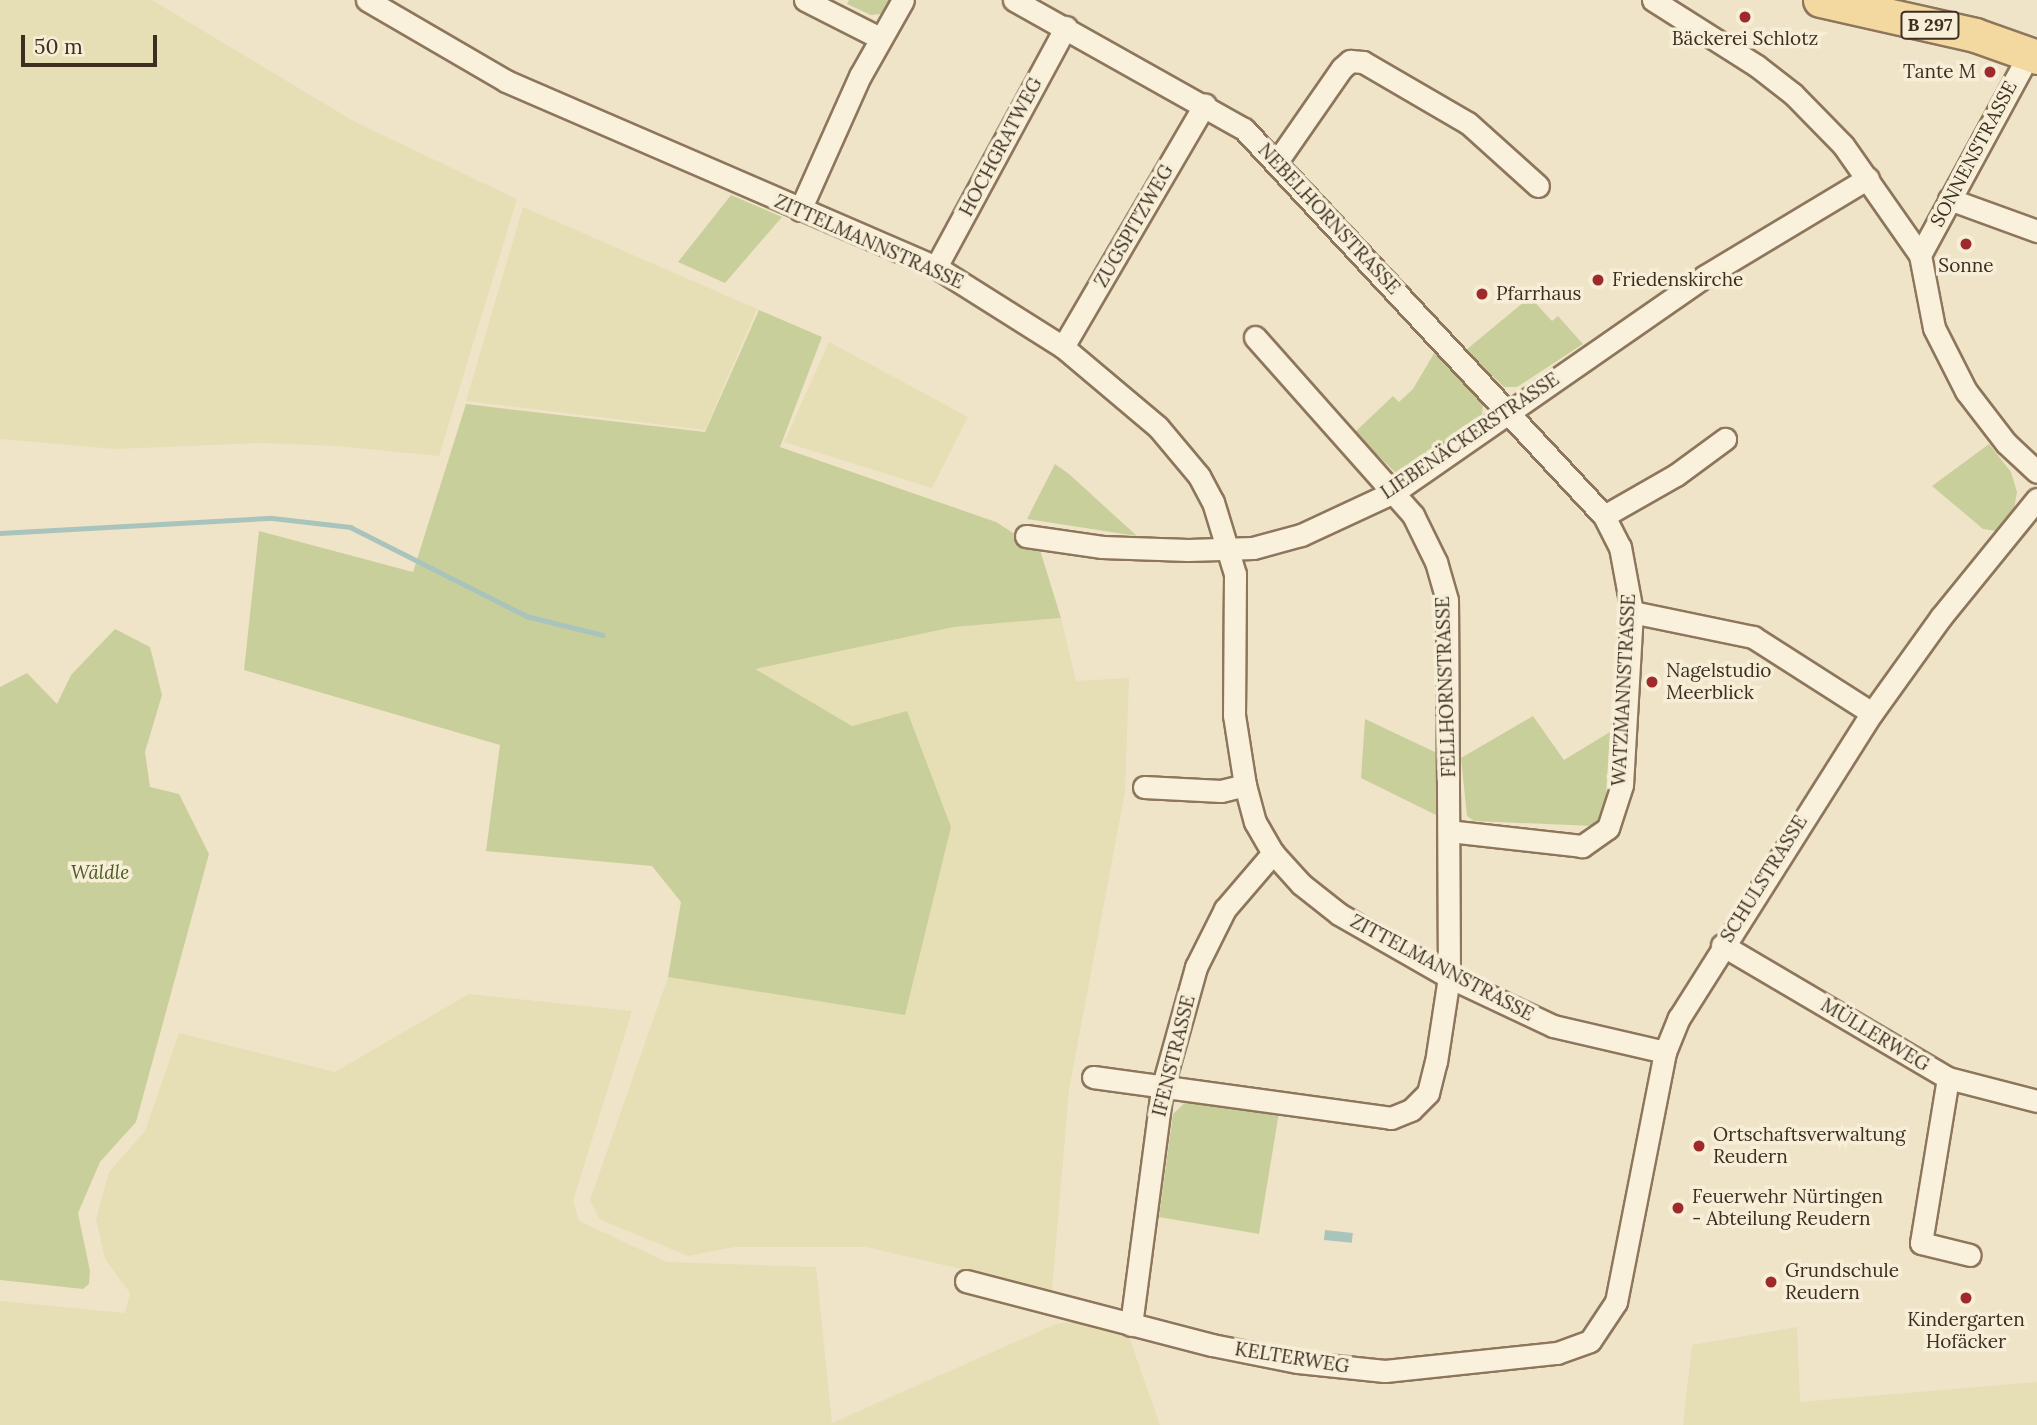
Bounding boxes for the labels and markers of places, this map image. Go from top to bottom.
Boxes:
marker: Bäckerei Schlotz [1737,9,1753,25]
place label: Bäckerei Schlotz [1672,28,1818,50]
place label: Tante M [1903,61,1976,83]
marker: Tante M [1982,64,1998,80]
marker: Sonne [1958,236,1974,252]
place label: Sonne [1938,255,1994,277]
place label: Friedenskirche [1612,269,1743,291]
marker: Friedenskirche [1590,272,1606,288]
place label: Pfarrhaus [1496,283,1581,305]
marker: Pfarrhaus [1474,286,1490,302]
place label: Nagelstudio Meerblick [1666,660,1771,704]
marker: Nagelstudio Meerblick [1644,674,1660,690]
place label: Ortschaftsverwaltung Reudern [1713,1124,1906,1168]
marker: Ortschaftsverwaltung Reudern [1691,1138,1707,1154]
place label: Feuerwehr Nürtingen - Abteilung Reudern [1692,1186,1883,1230]
marker: Feuerwehr Nürtingen - Abteilung Reudern [1670,1200,1686,1216]
place label: Grundschule Reudern [1785,1260,1899,1304]
marker: Grundschule Reudern [1763,1274,1779,1290]
marker: Kindergarten Hofäcker [1958,1290,1974,1306]
place label: Kindergarten Hofäcker [1907,1309,2025,1353]

